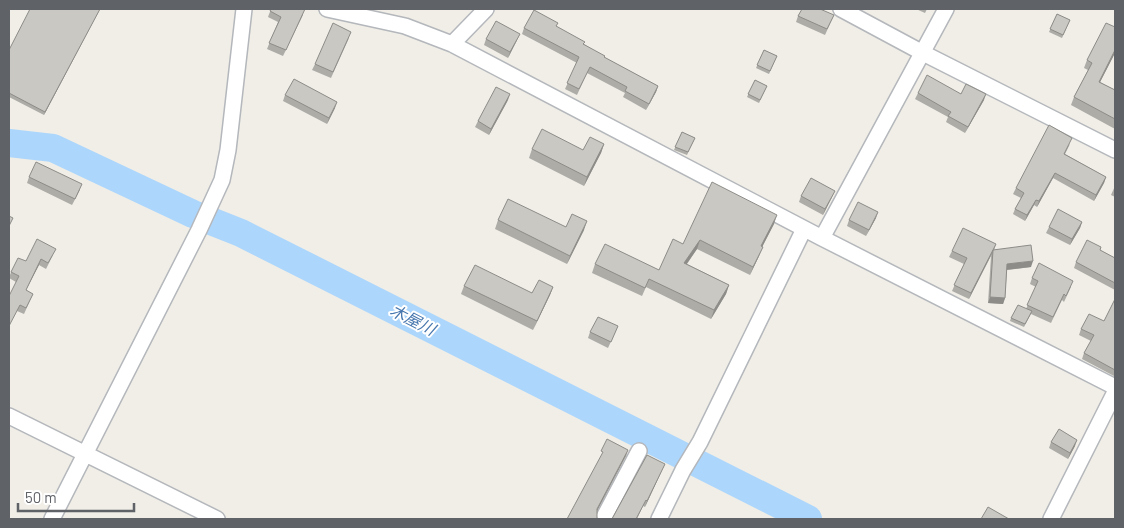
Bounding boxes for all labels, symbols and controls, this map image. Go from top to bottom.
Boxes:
water label: 木屋川 [387,300,440,339]
scale bar [18,480,134,512]
text: 50 m [25,488,57,506]

